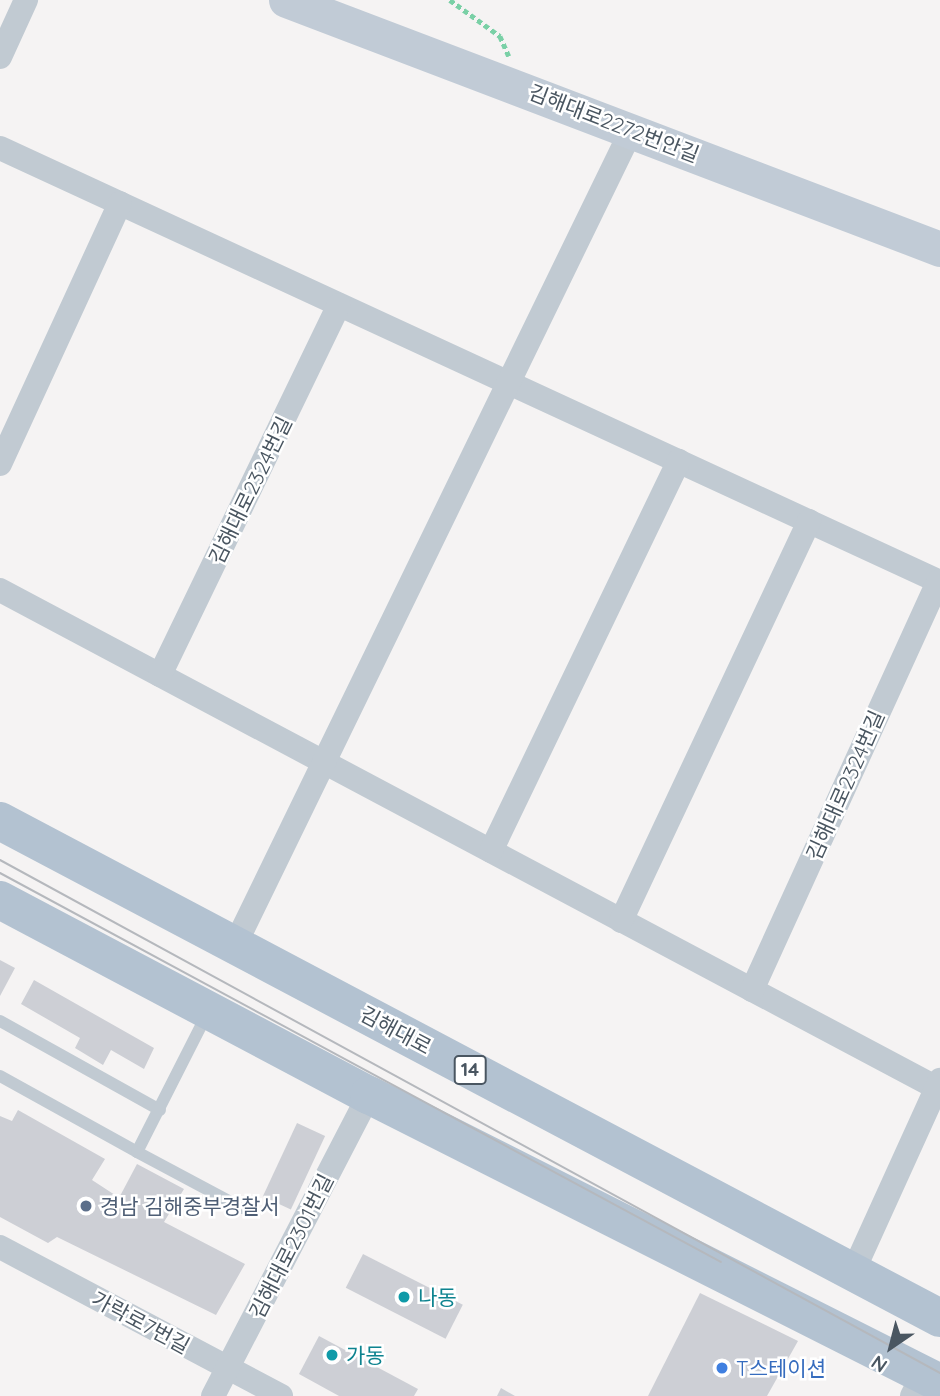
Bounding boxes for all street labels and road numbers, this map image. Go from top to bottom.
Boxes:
street label: 김해대로2272번안길 [525,79,703,167]
street label: 김해대로2324번길 [203,412,297,568]
street label: 김해대로2324번길 [801,706,889,864]
street label: 김해대로 [356,1001,436,1059]
road number: 14 [452,1054,488,1086]
street label: 김해대로2301번길 [244,1170,338,1322]
street label: 가락로7번길 [88,1286,194,1358]

